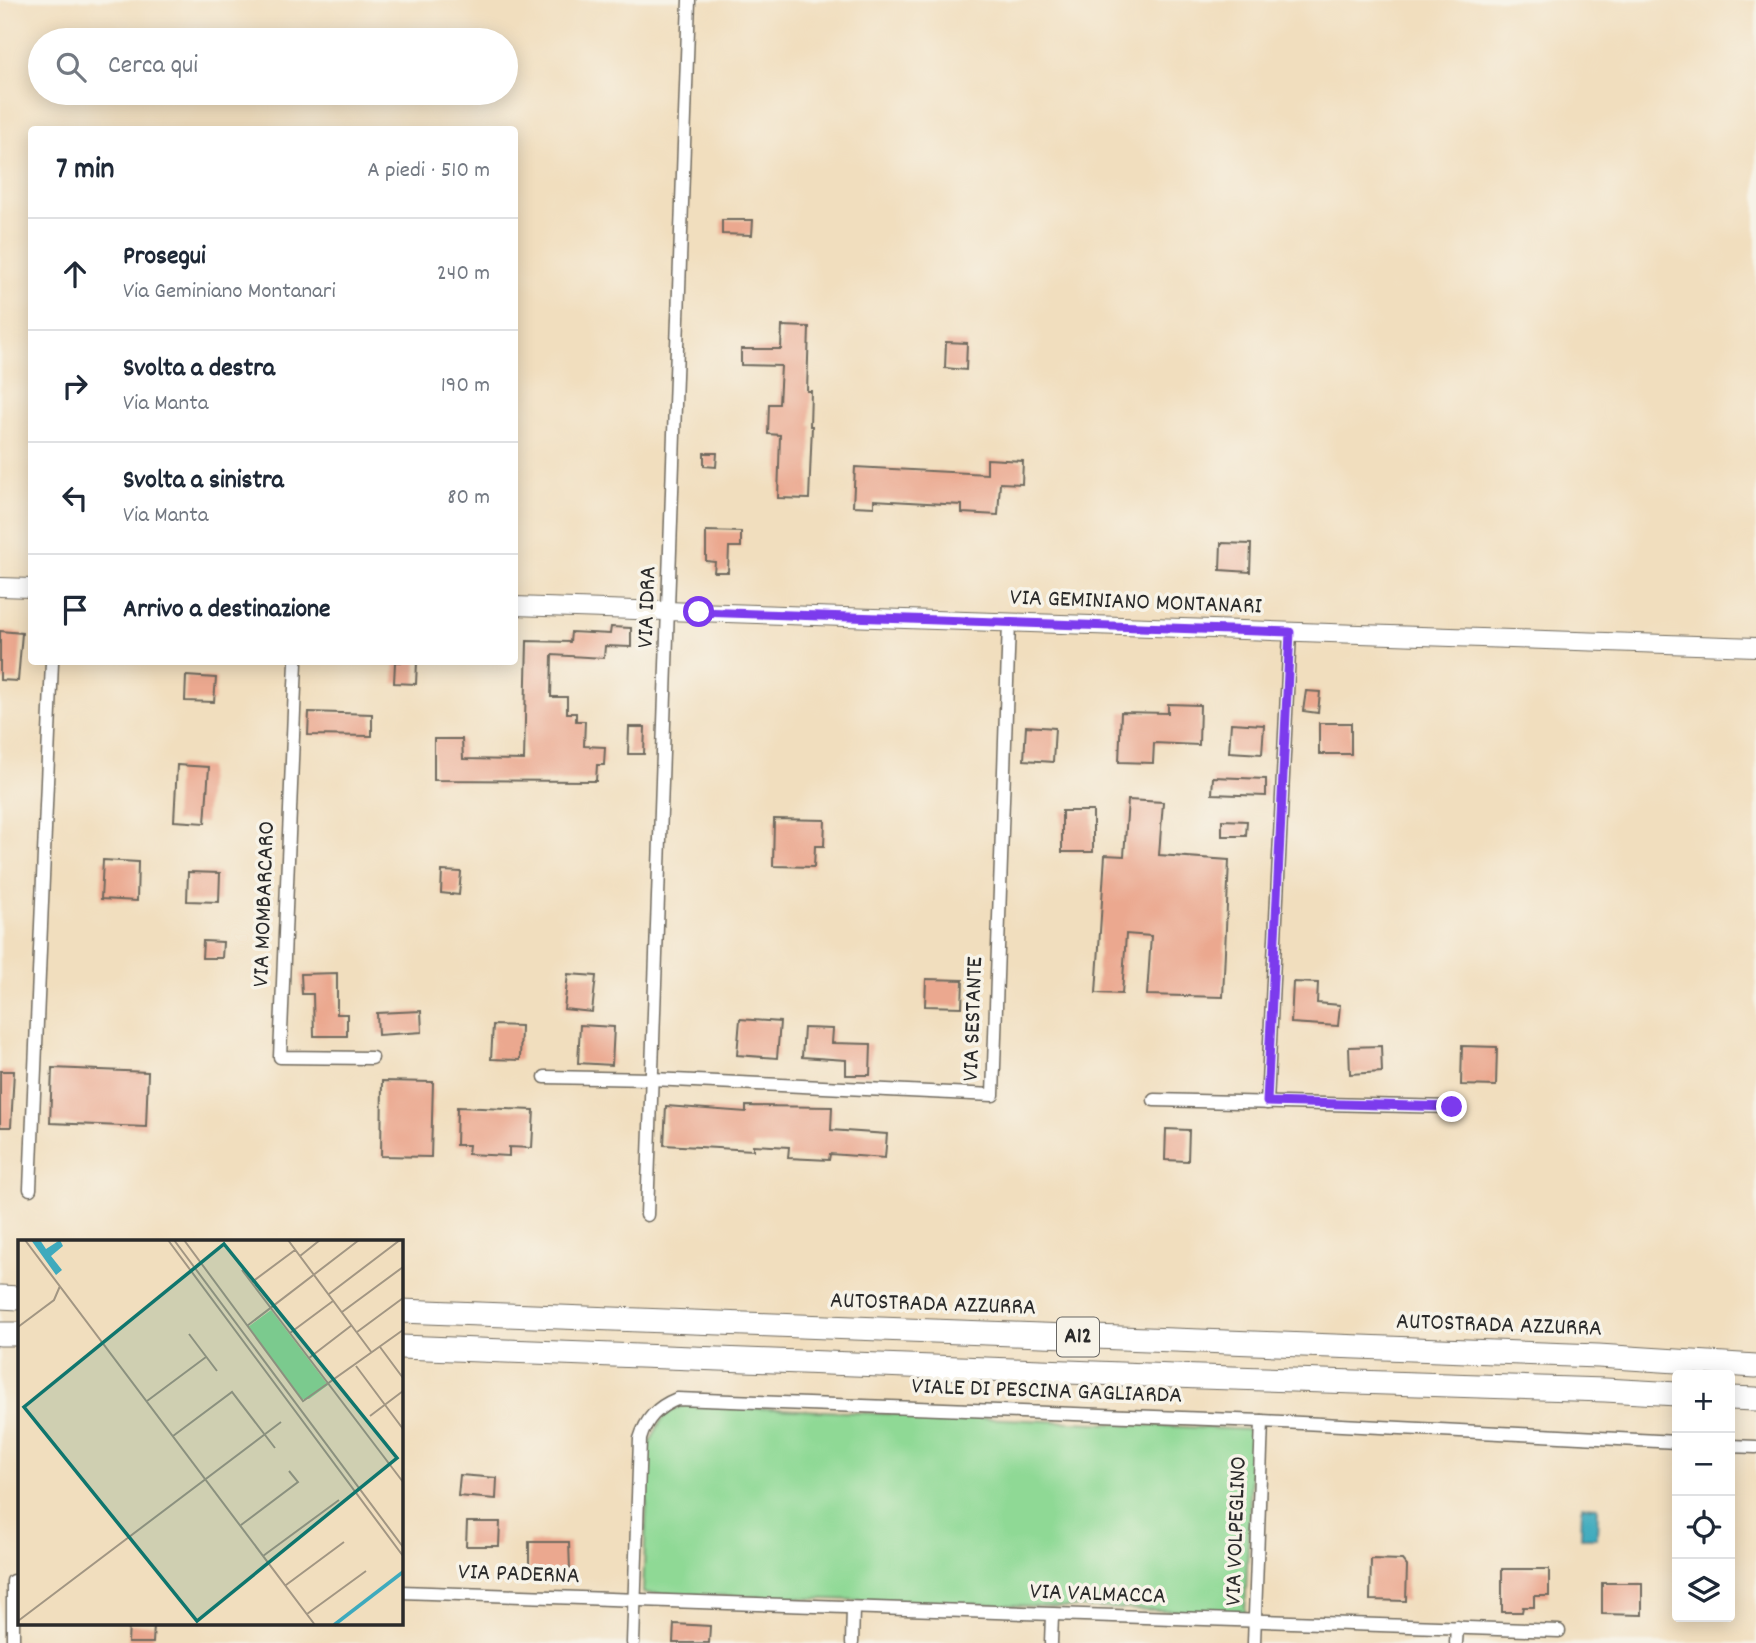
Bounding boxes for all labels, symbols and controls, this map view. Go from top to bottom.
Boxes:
search box [28,28,518,105]
icon: search [52,48,90,86]
text: Cerca qui [108,48,198,85]
text: 7 min [56,150,114,193]
text: A piedi · 510 m [367,155,490,188]
text: Prosegui [123,239,206,276]
icon: ahead [56,255,94,293]
text: 240 m [437,258,490,291]
text: Via Geminiano Montanari [123,276,336,309]
text: Svolta a destra [123,351,275,388]
icon: right [56,367,94,405]
text: 190 m [441,370,490,403]
text: Via Manta [123,388,209,421]
text: Svolta a sinistra [123,463,284,500]
icon: left [56,479,94,517]
text: 80 m [447,482,490,515]
text: Via Manta [123,500,209,533]
street label: VIA IDRA [630,565,666,649]
street label: VIA GEMINIANO MONTANARI [1009,582,1263,624]
icon: arrive [56,591,94,629]
text: Arrivo a destinazione [123,592,331,629]
route start [683,596,714,627]
street label: VIA MOMBARCARO [245,820,285,988]
street label: VIA SESTANTE [955,956,993,1082]
route end [1436,1091,1467,1122]
inset map [18,1240,402,1626]
street label: AUTOSTRADA AZZURRA [829,1284,1037,1326]
street label: AUTOSTRADA AZZURRA [1395,1305,1603,1347]
road number: A12 [1057,1318,1099,1356]
street label: VIALE DI PESCINA GAGLIARDA [911,1370,1183,1414]
map controls [1672,1370,1735,1622]
button: + [1672,1370,1735,1433]
button: − [1672,1433,1735,1496]
street label: VIA VOLPEGLINO [1217,1456,1257,1606]
button: locate [1672,1496,1735,1559]
street label: VIA PADERNA [458,1556,580,1594]
button: layers [1672,1559,1735,1622]
street label: VIA VALMACCA [1029,1576,1167,1614]

